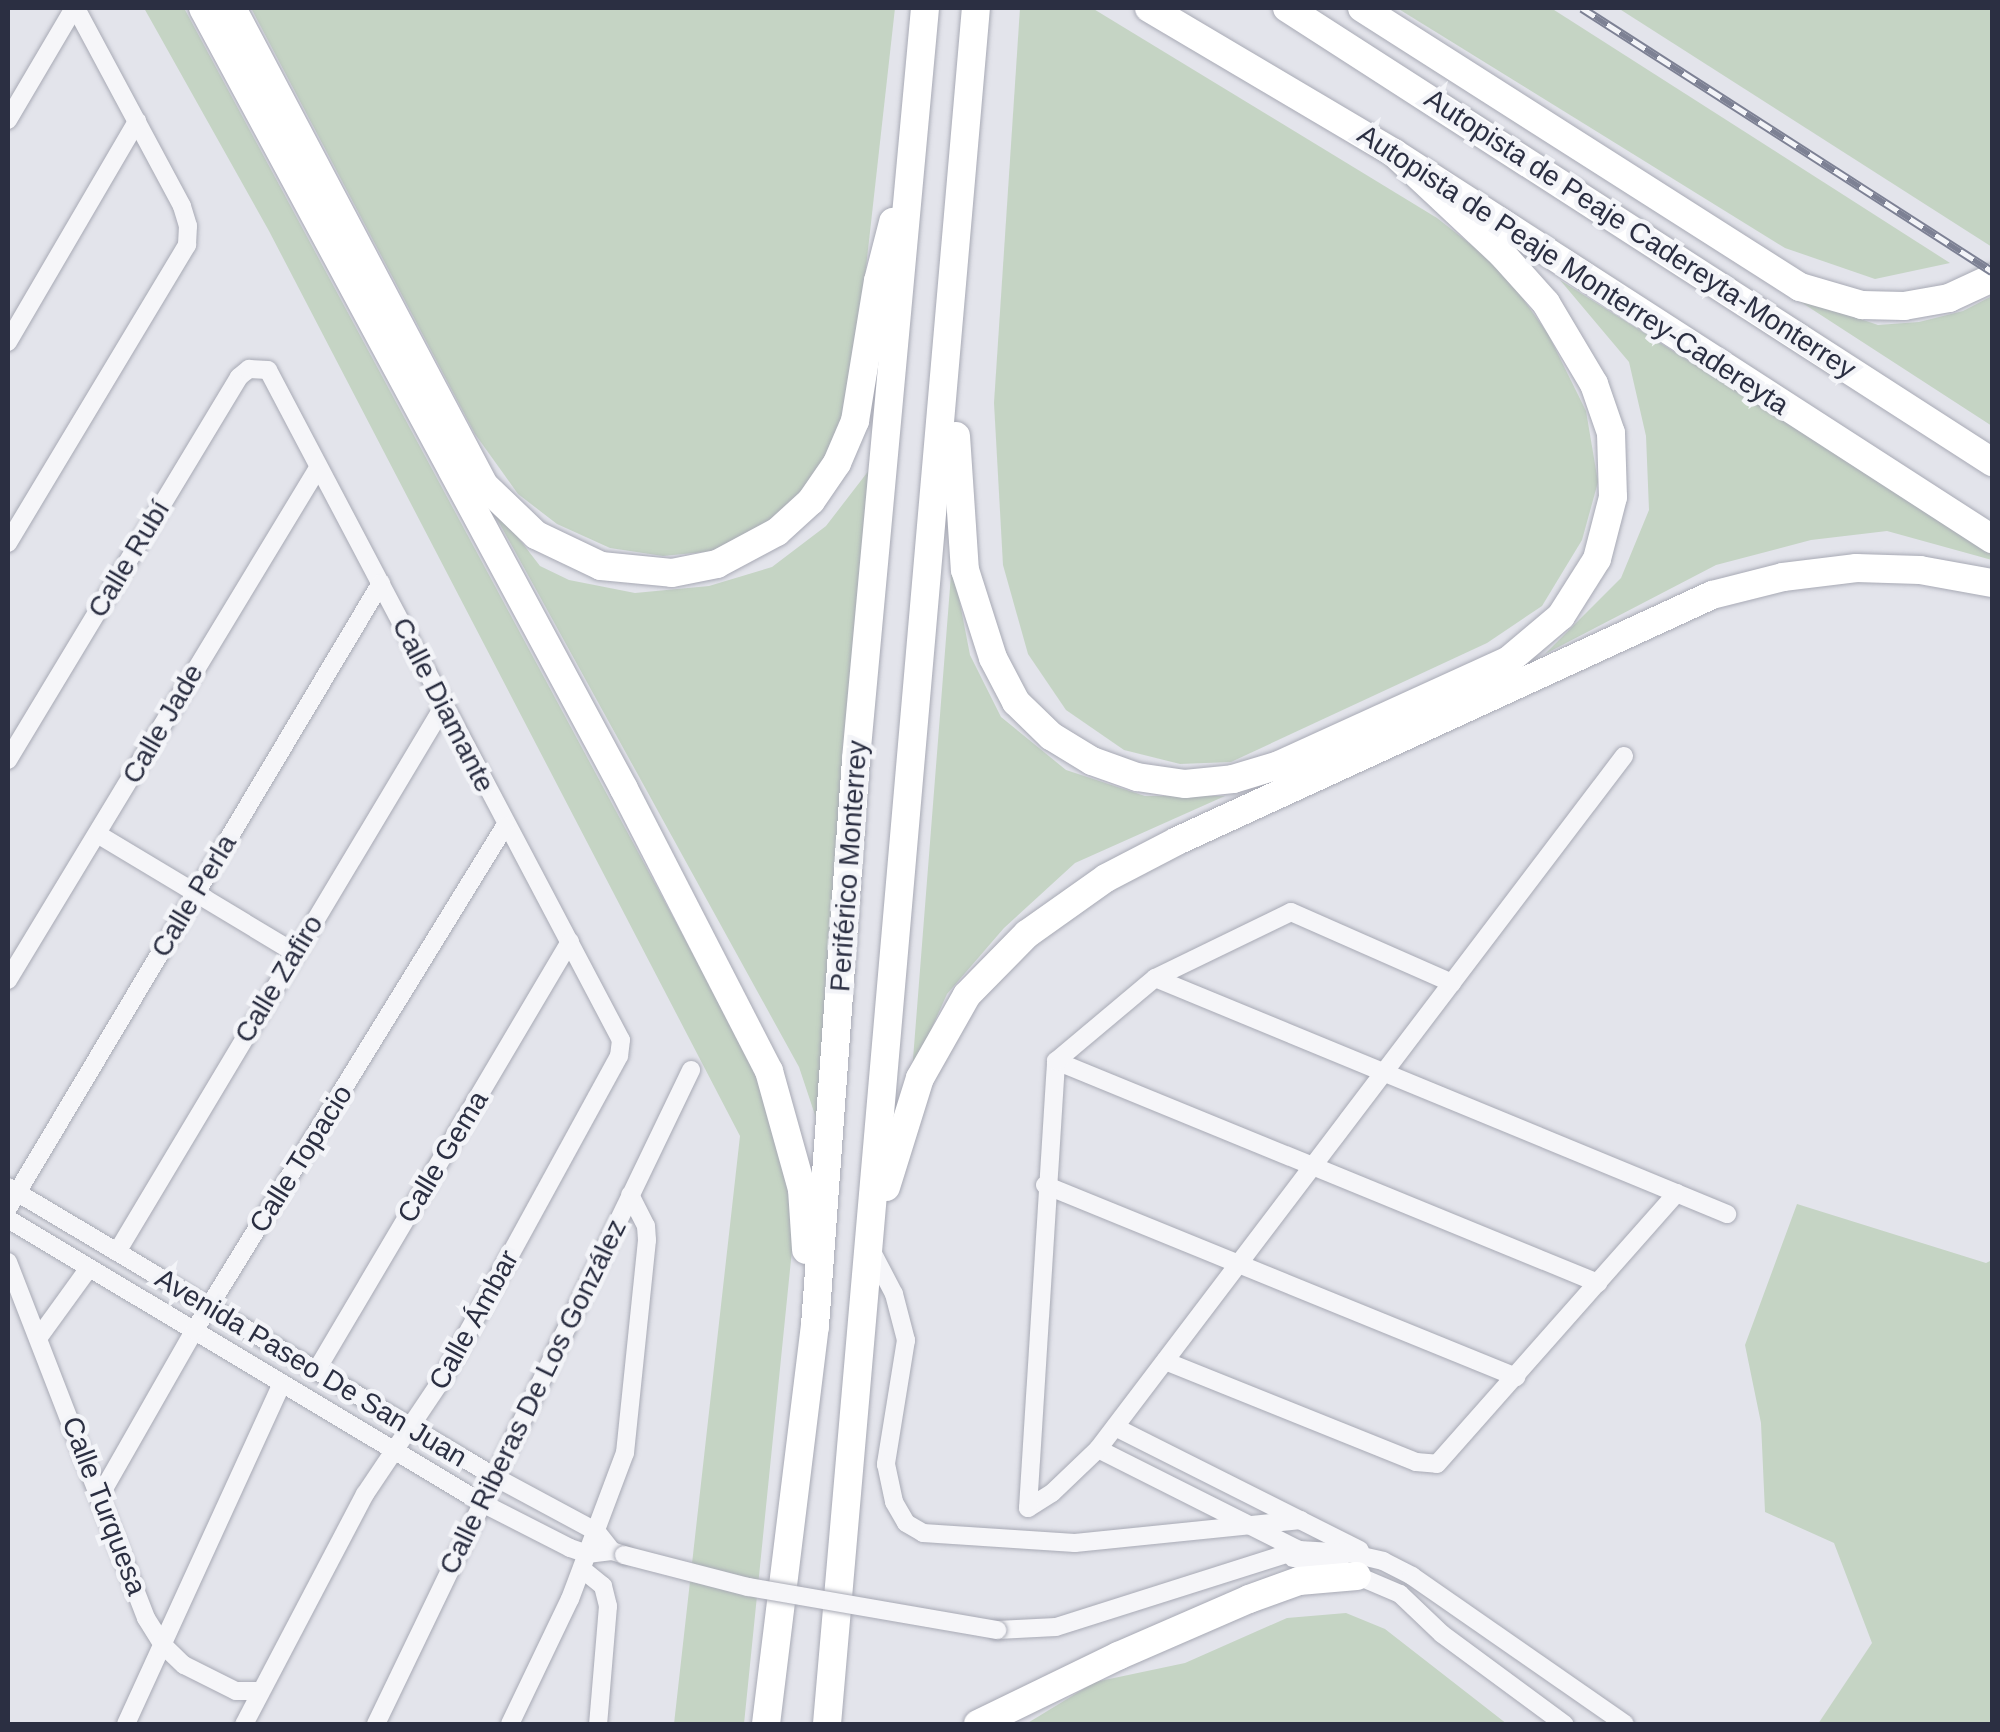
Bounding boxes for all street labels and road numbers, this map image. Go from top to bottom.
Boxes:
street label: Autopista de Peaje Cadereyta-Monterrey [1418,82,1862,386]
street label: Autopista de Peaje Monterrey-Cadereyta [1351,118,1795,422]
street label: Calle Rubí [81,494,177,624]
street label: Calle Diamante [385,612,501,798]
street label: Calle Jade [115,658,211,790]
street label: Periférico Monterrey [823,739,875,993]
street label: Calle Perla [144,829,244,963]
street label: Calle Zafiro [228,909,330,1049]
street label: Calle Topacio [242,1079,360,1239]
street label: Calle Gema [391,1085,495,1229]
street label: Calle Riberas De Los González [432,1214,634,1580]
street label: Calle Ámbar [422,1244,526,1396]
street label: Avenida Paseo De San Juan [149,1262,473,1474]
street label: Calle Turquesa [54,1412,154,1600]

